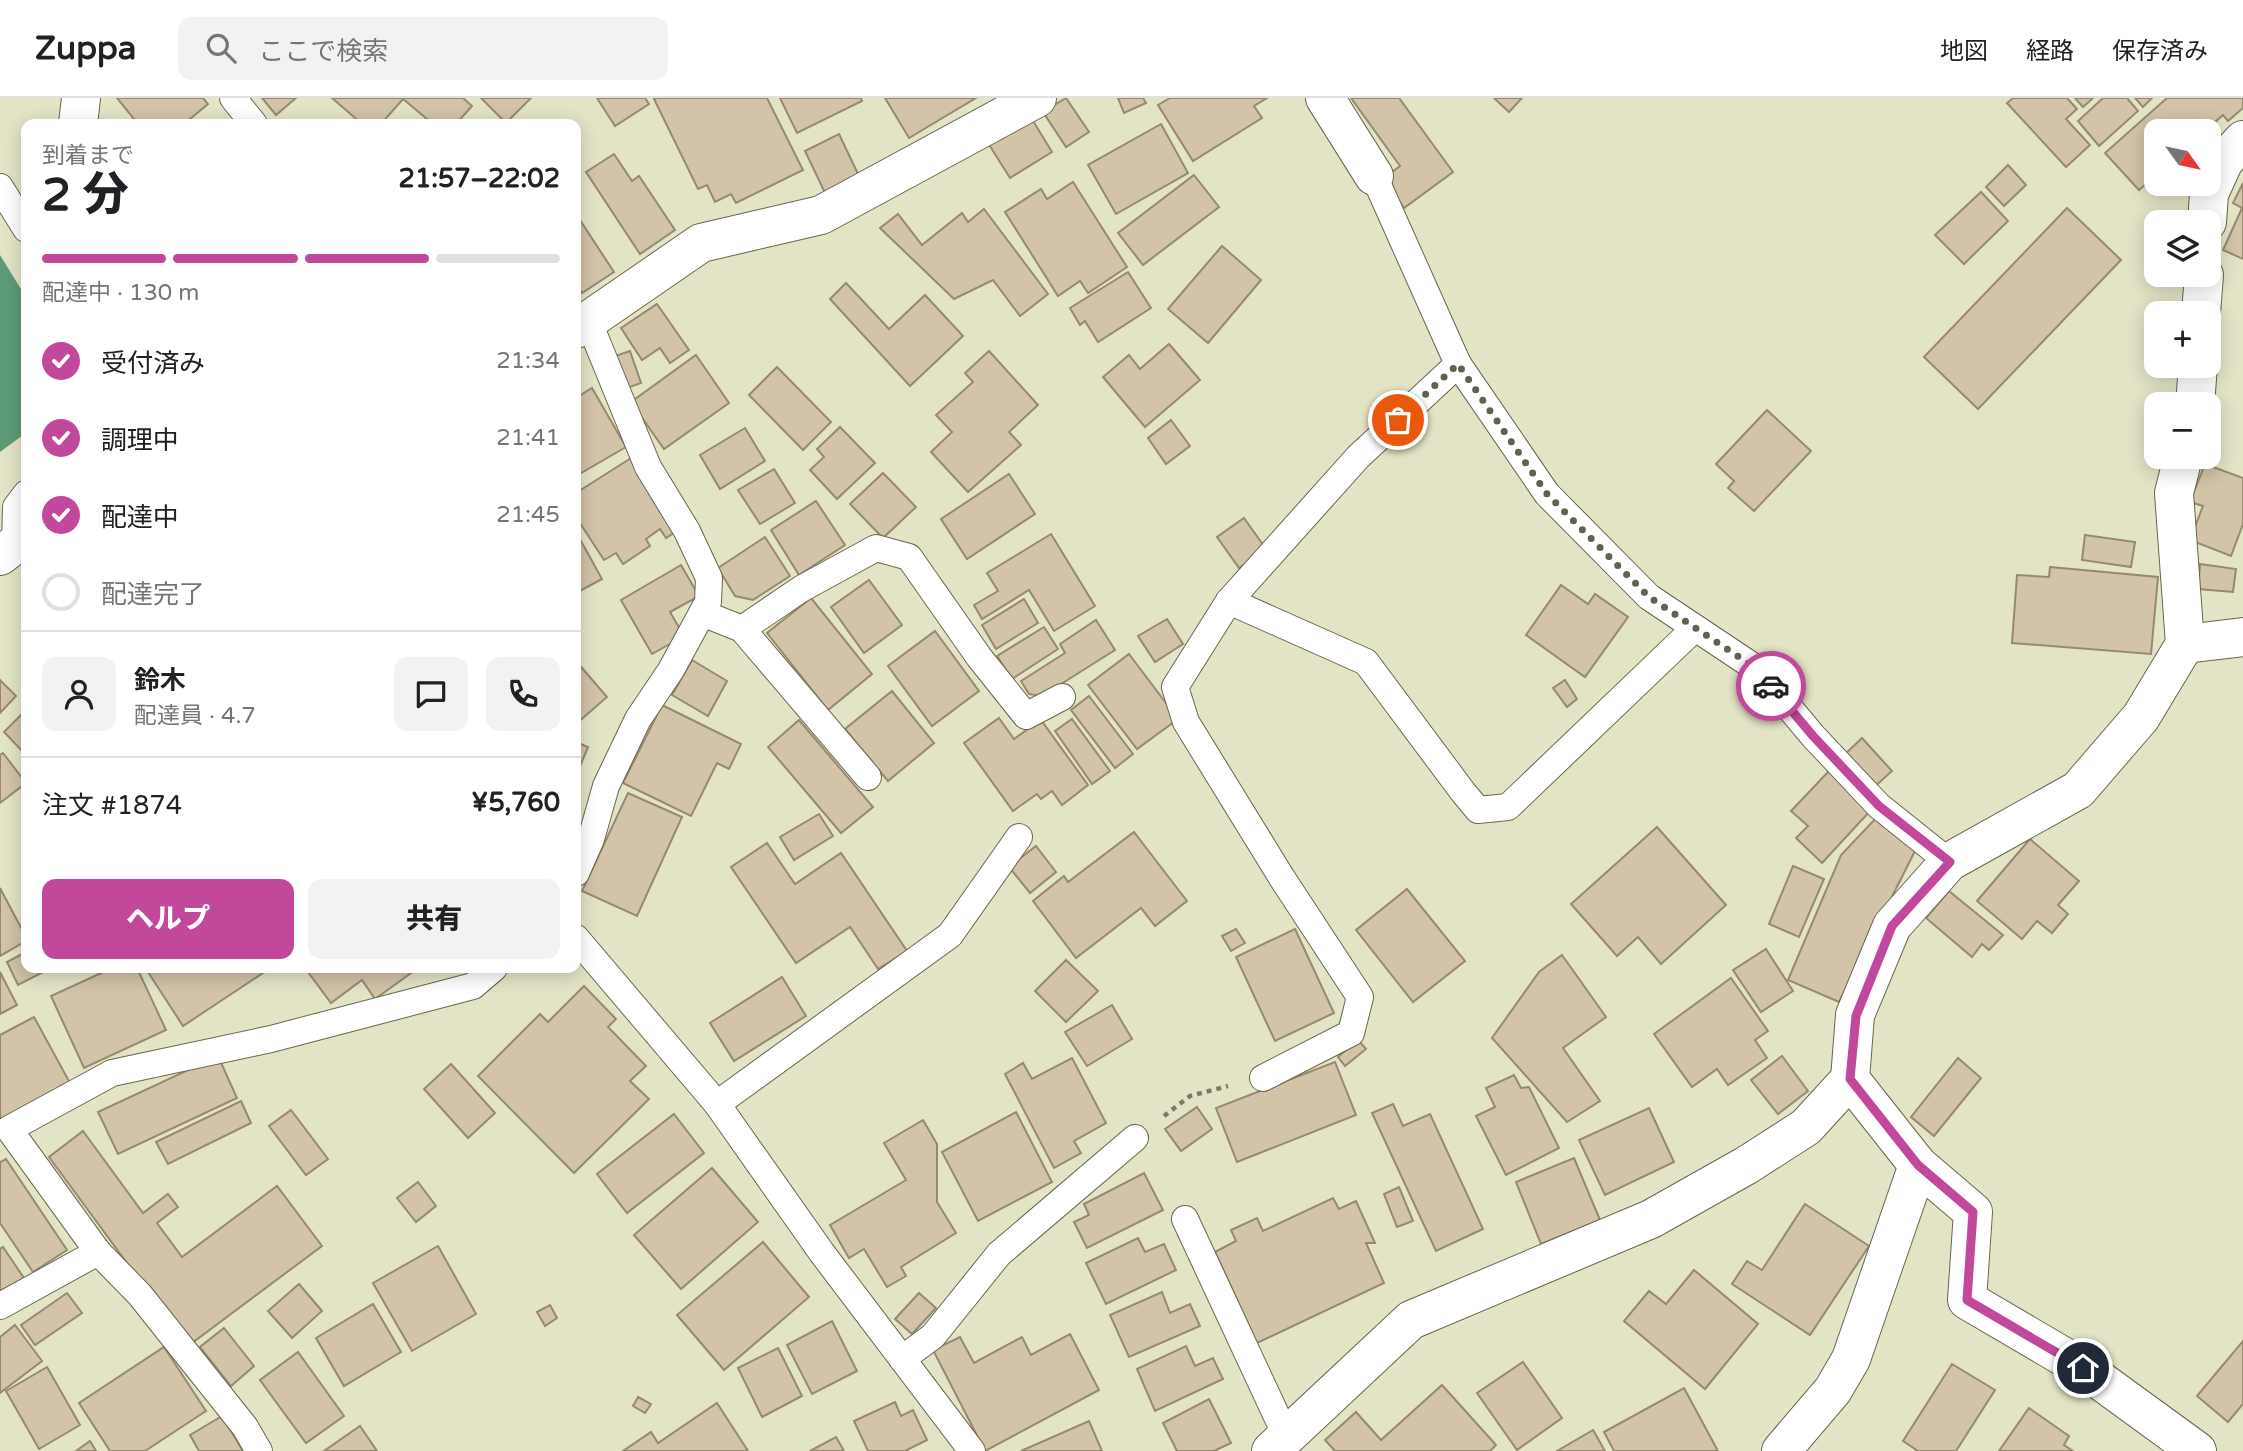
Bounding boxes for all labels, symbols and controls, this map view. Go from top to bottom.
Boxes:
search box [178,17,668,80]
text: Zuppa [35,29,136,68]
icon: search [202,29,240,67]
text: ここで検索 [258,36,388,67]
text: 地図 [1940,37,1988,66]
text: 経路 [2026,37,2074,66]
text: 保存済み [2112,37,2208,66]
north arrow [2144,119,2221,196]
map controls [2144,119,2221,469]
text: 到着まで [42,142,134,170]
text: 21:57–22:02 [399,163,560,194]
text: 2 分 [42,168,129,223]
button: layers [2144,210,2221,287]
text: 配達中 · 130 m [42,279,199,307]
button: + [2144,301,2221,378]
icon: check [42,342,80,380]
text: 21:34 [496,347,560,375]
text: 受付済み [101,348,205,379]
pin [1368,390,1428,450]
button: − [2144,392,2221,469]
icon: bag [1379,401,1417,439]
icon: check [42,419,80,457]
text: 21:41 [496,424,560,452]
text: 調理中 [101,425,179,456]
icon: check [42,496,80,534]
text: 21:45 [496,501,560,529]
text: 配達中 [101,502,179,533]
text: 配達完了 [101,579,205,610]
courier [1736,651,1806,721]
button: person [42,657,116,731]
button: chat [394,657,468,731]
button: phone [486,657,560,731]
text: 鈴木 [134,665,186,696]
icon: car [1752,667,1790,705]
text: 配達員 · 4.7 [134,702,256,730]
text: ¥5,760 [471,787,560,818]
text: 注文 #1874 [42,790,182,821]
button: ヘルプ [42,879,294,959]
button: 共有 [308,879,560,959]
pin [2053,1338,2113,1398]
icon: home [2064,1349,2102,1387]

